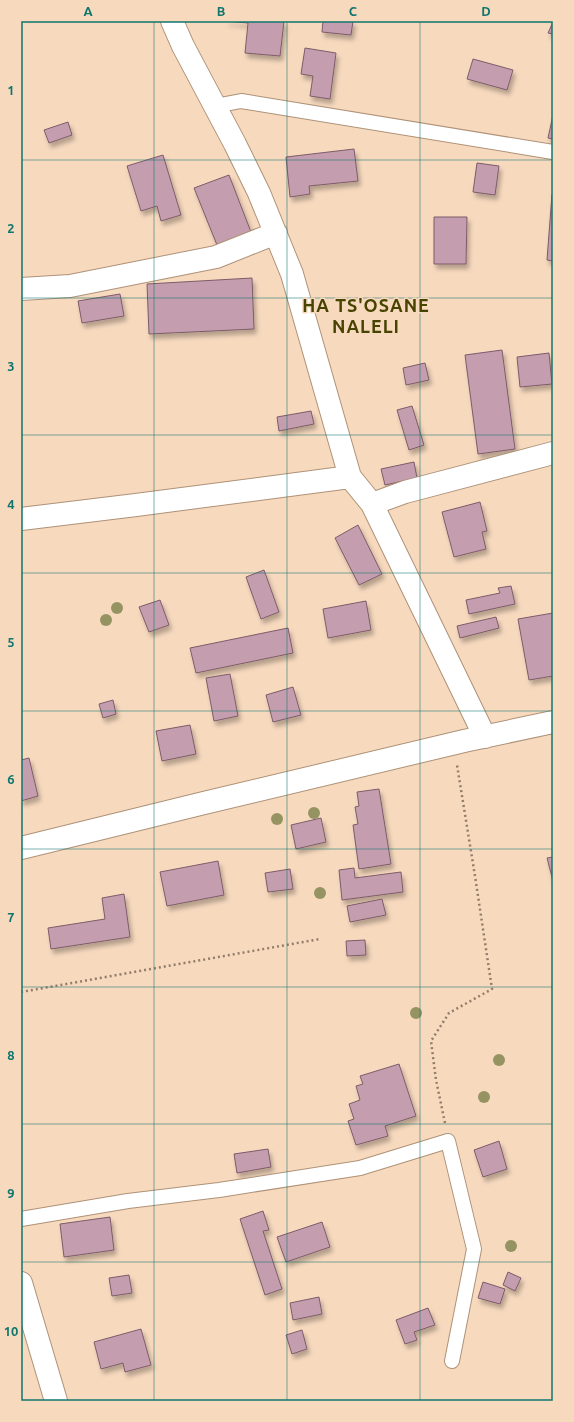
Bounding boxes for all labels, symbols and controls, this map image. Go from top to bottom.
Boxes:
text: A [83,4,93,18]
text: B [217,4,226,18]
text: C [349,4,358,18]
text: D [481,4,491,18]
text: 1 [7,83,15,97]
text: 2 [7,221,15,235]
district label: HA TS'OSANE NALELI [302,295,430,336]
text: 3 [7,359,15,373]
text: 4 [7,497,15,511]
text: 5 [7,635,15,649]
text: 6 [7,772,15,786]
text: 7 [7,910,15,924]
text: 8 [7,1048,15,1062]
text: 9 [7,1186,15,1200]
text: 10 [4,1324,18,1338]

